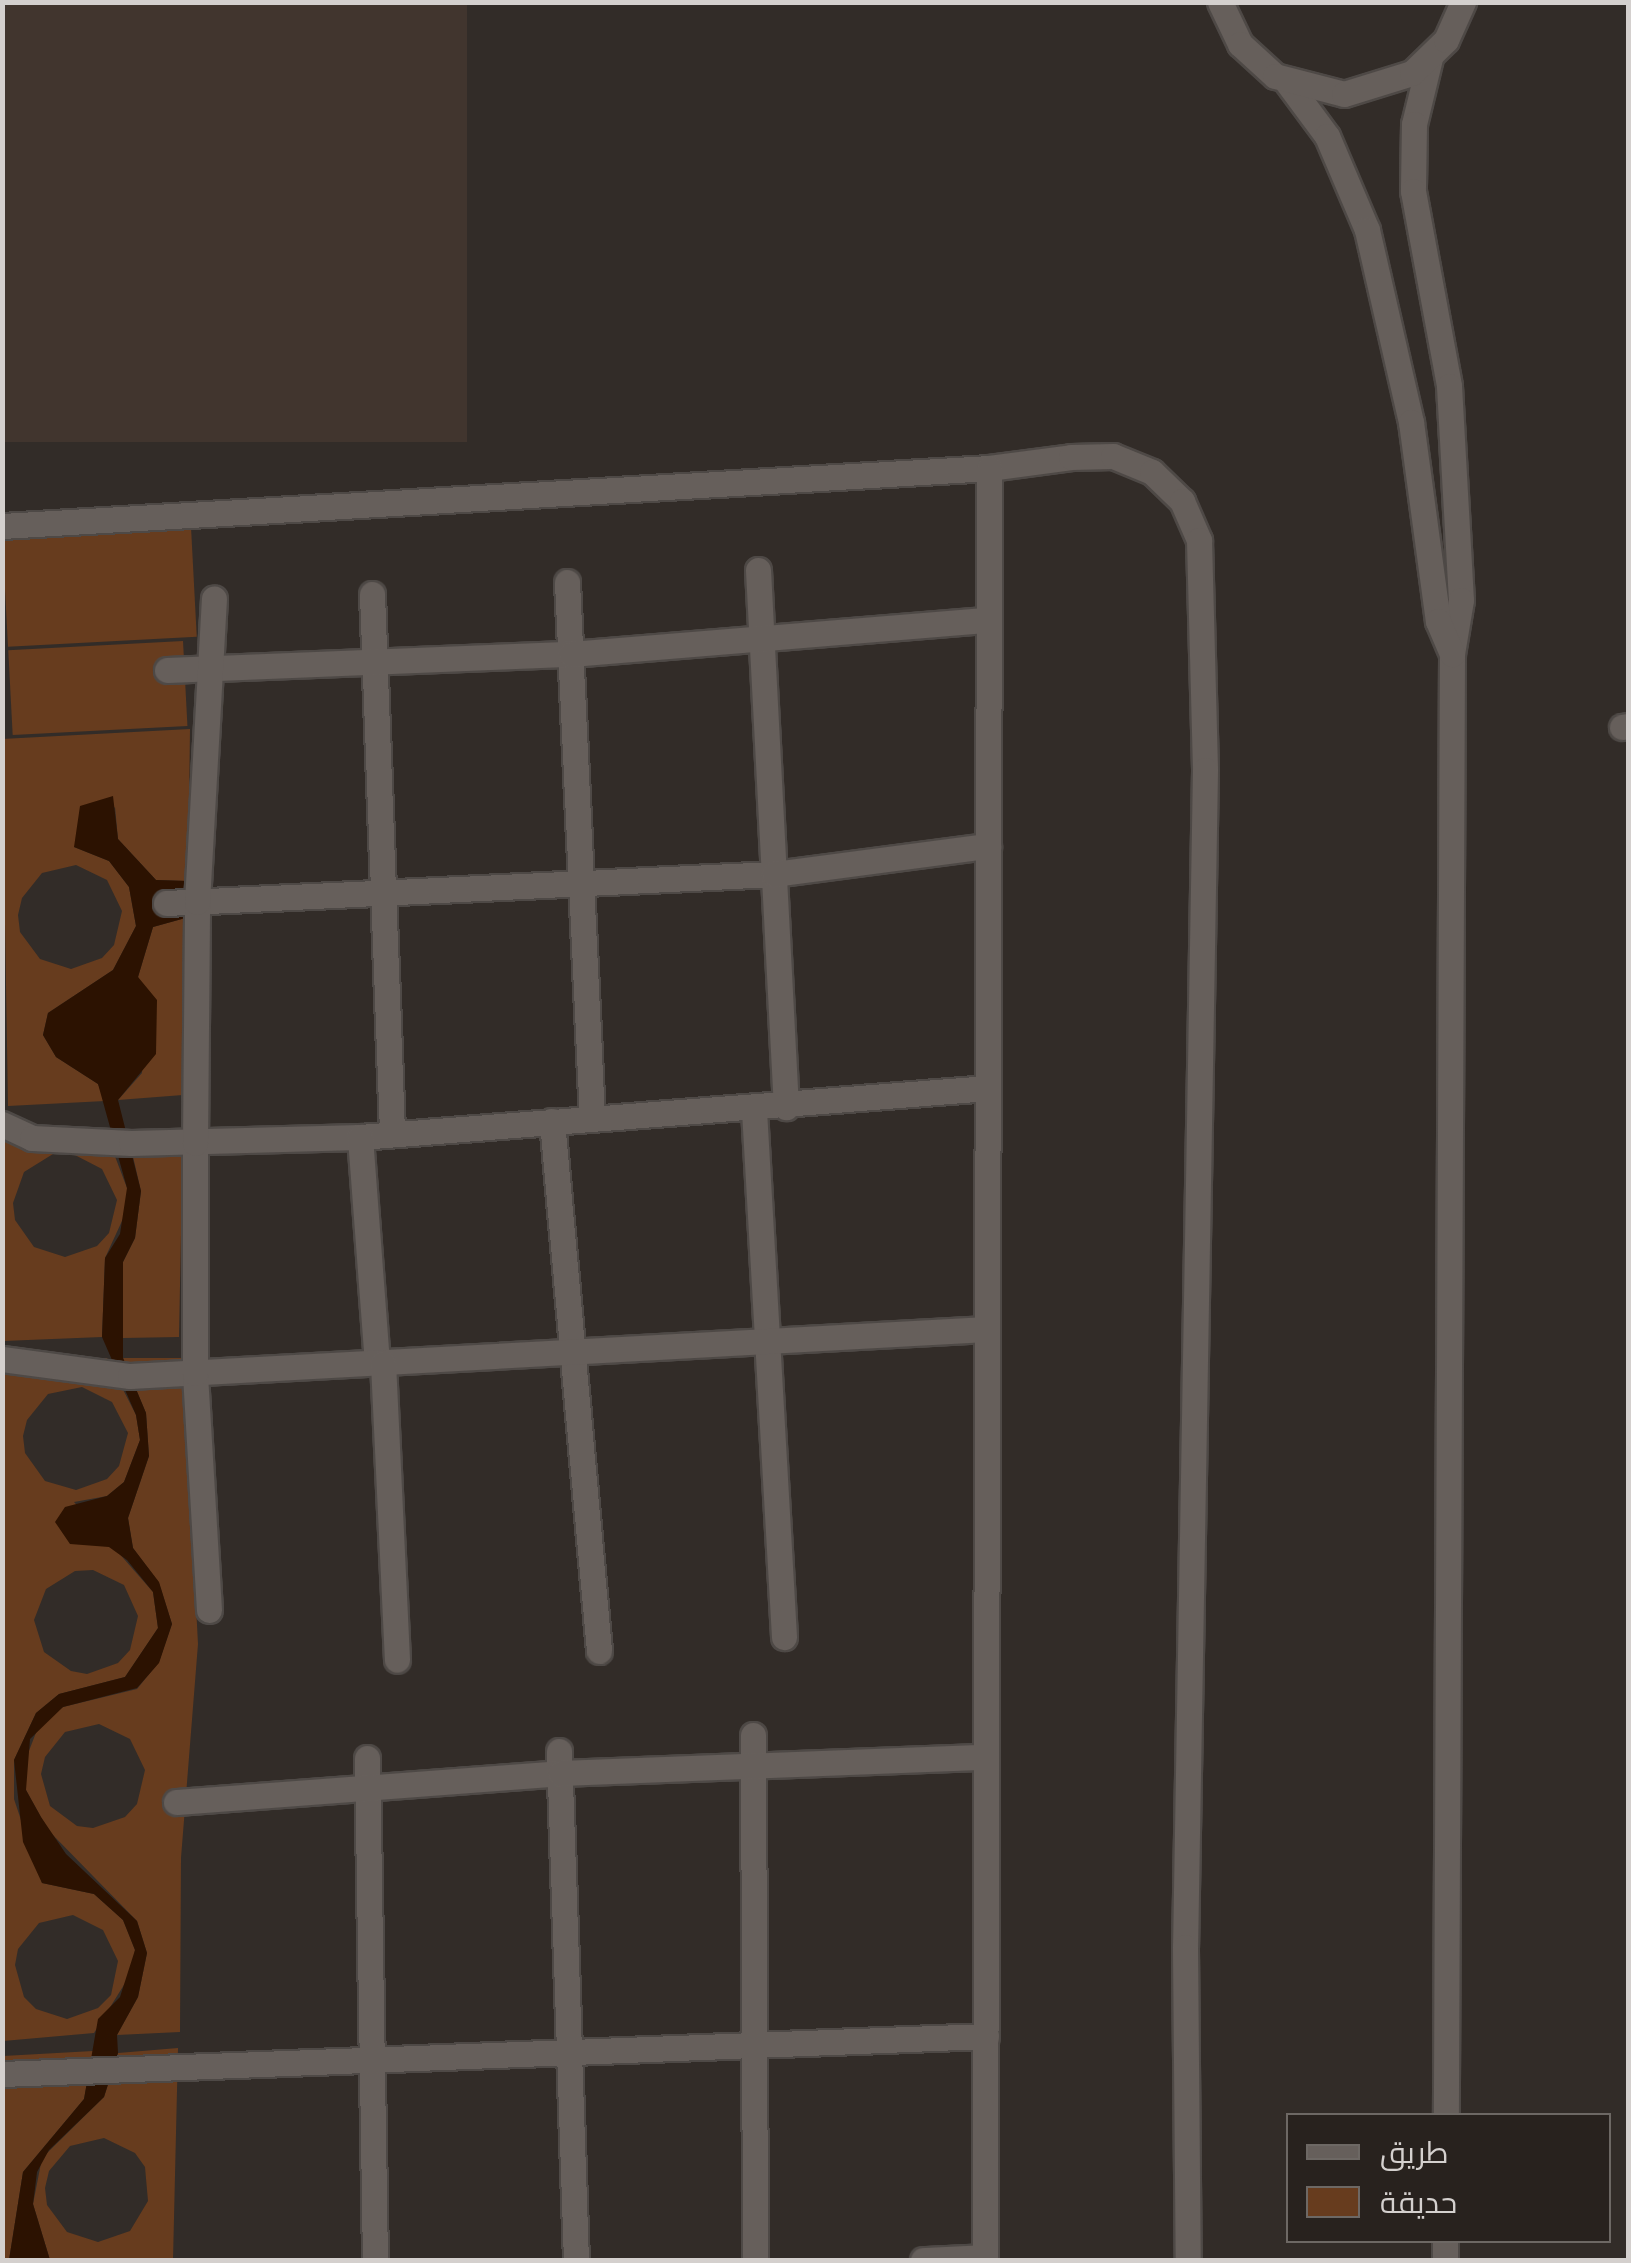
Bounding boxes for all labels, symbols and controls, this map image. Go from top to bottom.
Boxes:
legend [1286,2113,1611,2243]
text: طريق [1380,2131,1449,2172]
text: حديقة [1380,2181,1457,2222]

